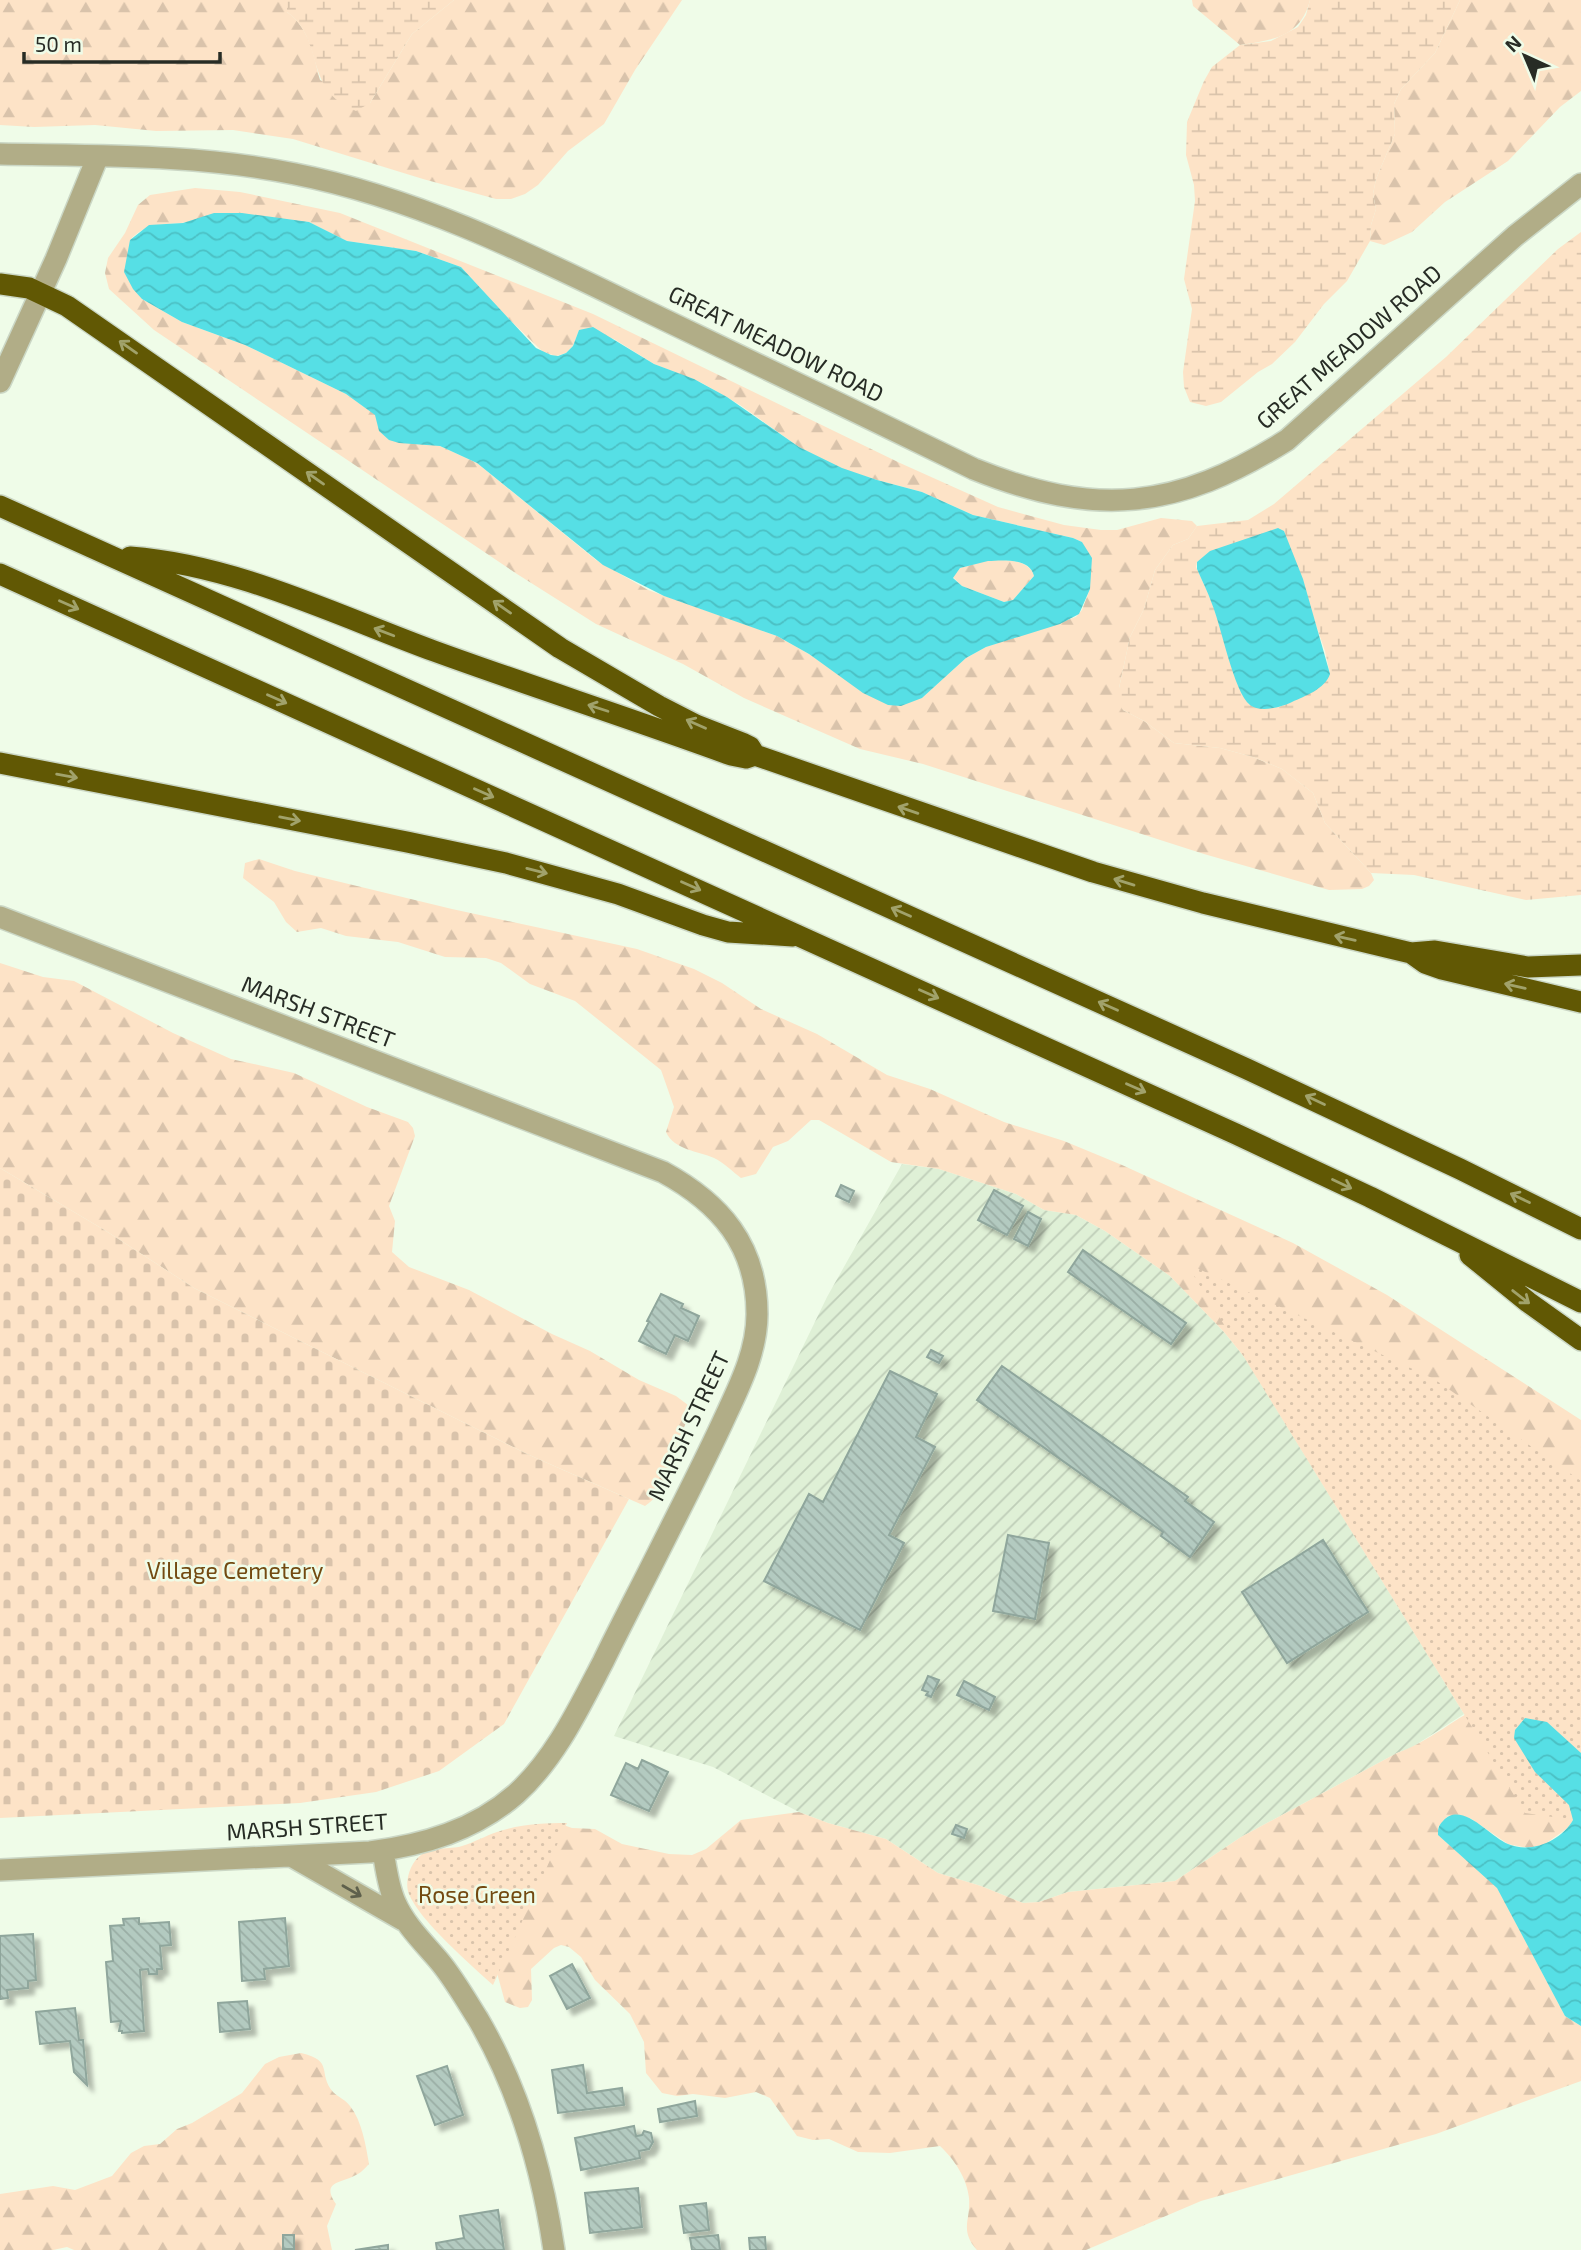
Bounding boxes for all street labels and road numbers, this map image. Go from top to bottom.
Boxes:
street label: GREAT MEADOW ROAD [1250,258,1447,434]
street label: GREAT MEADOW ROAD [664,279,889,407]
street label: MARSH STREET [238,969,399,1053]
street label: MARSH STREET [641,1346,735,1505]
street label: MARSH STREET [225,1806,389,1846]

